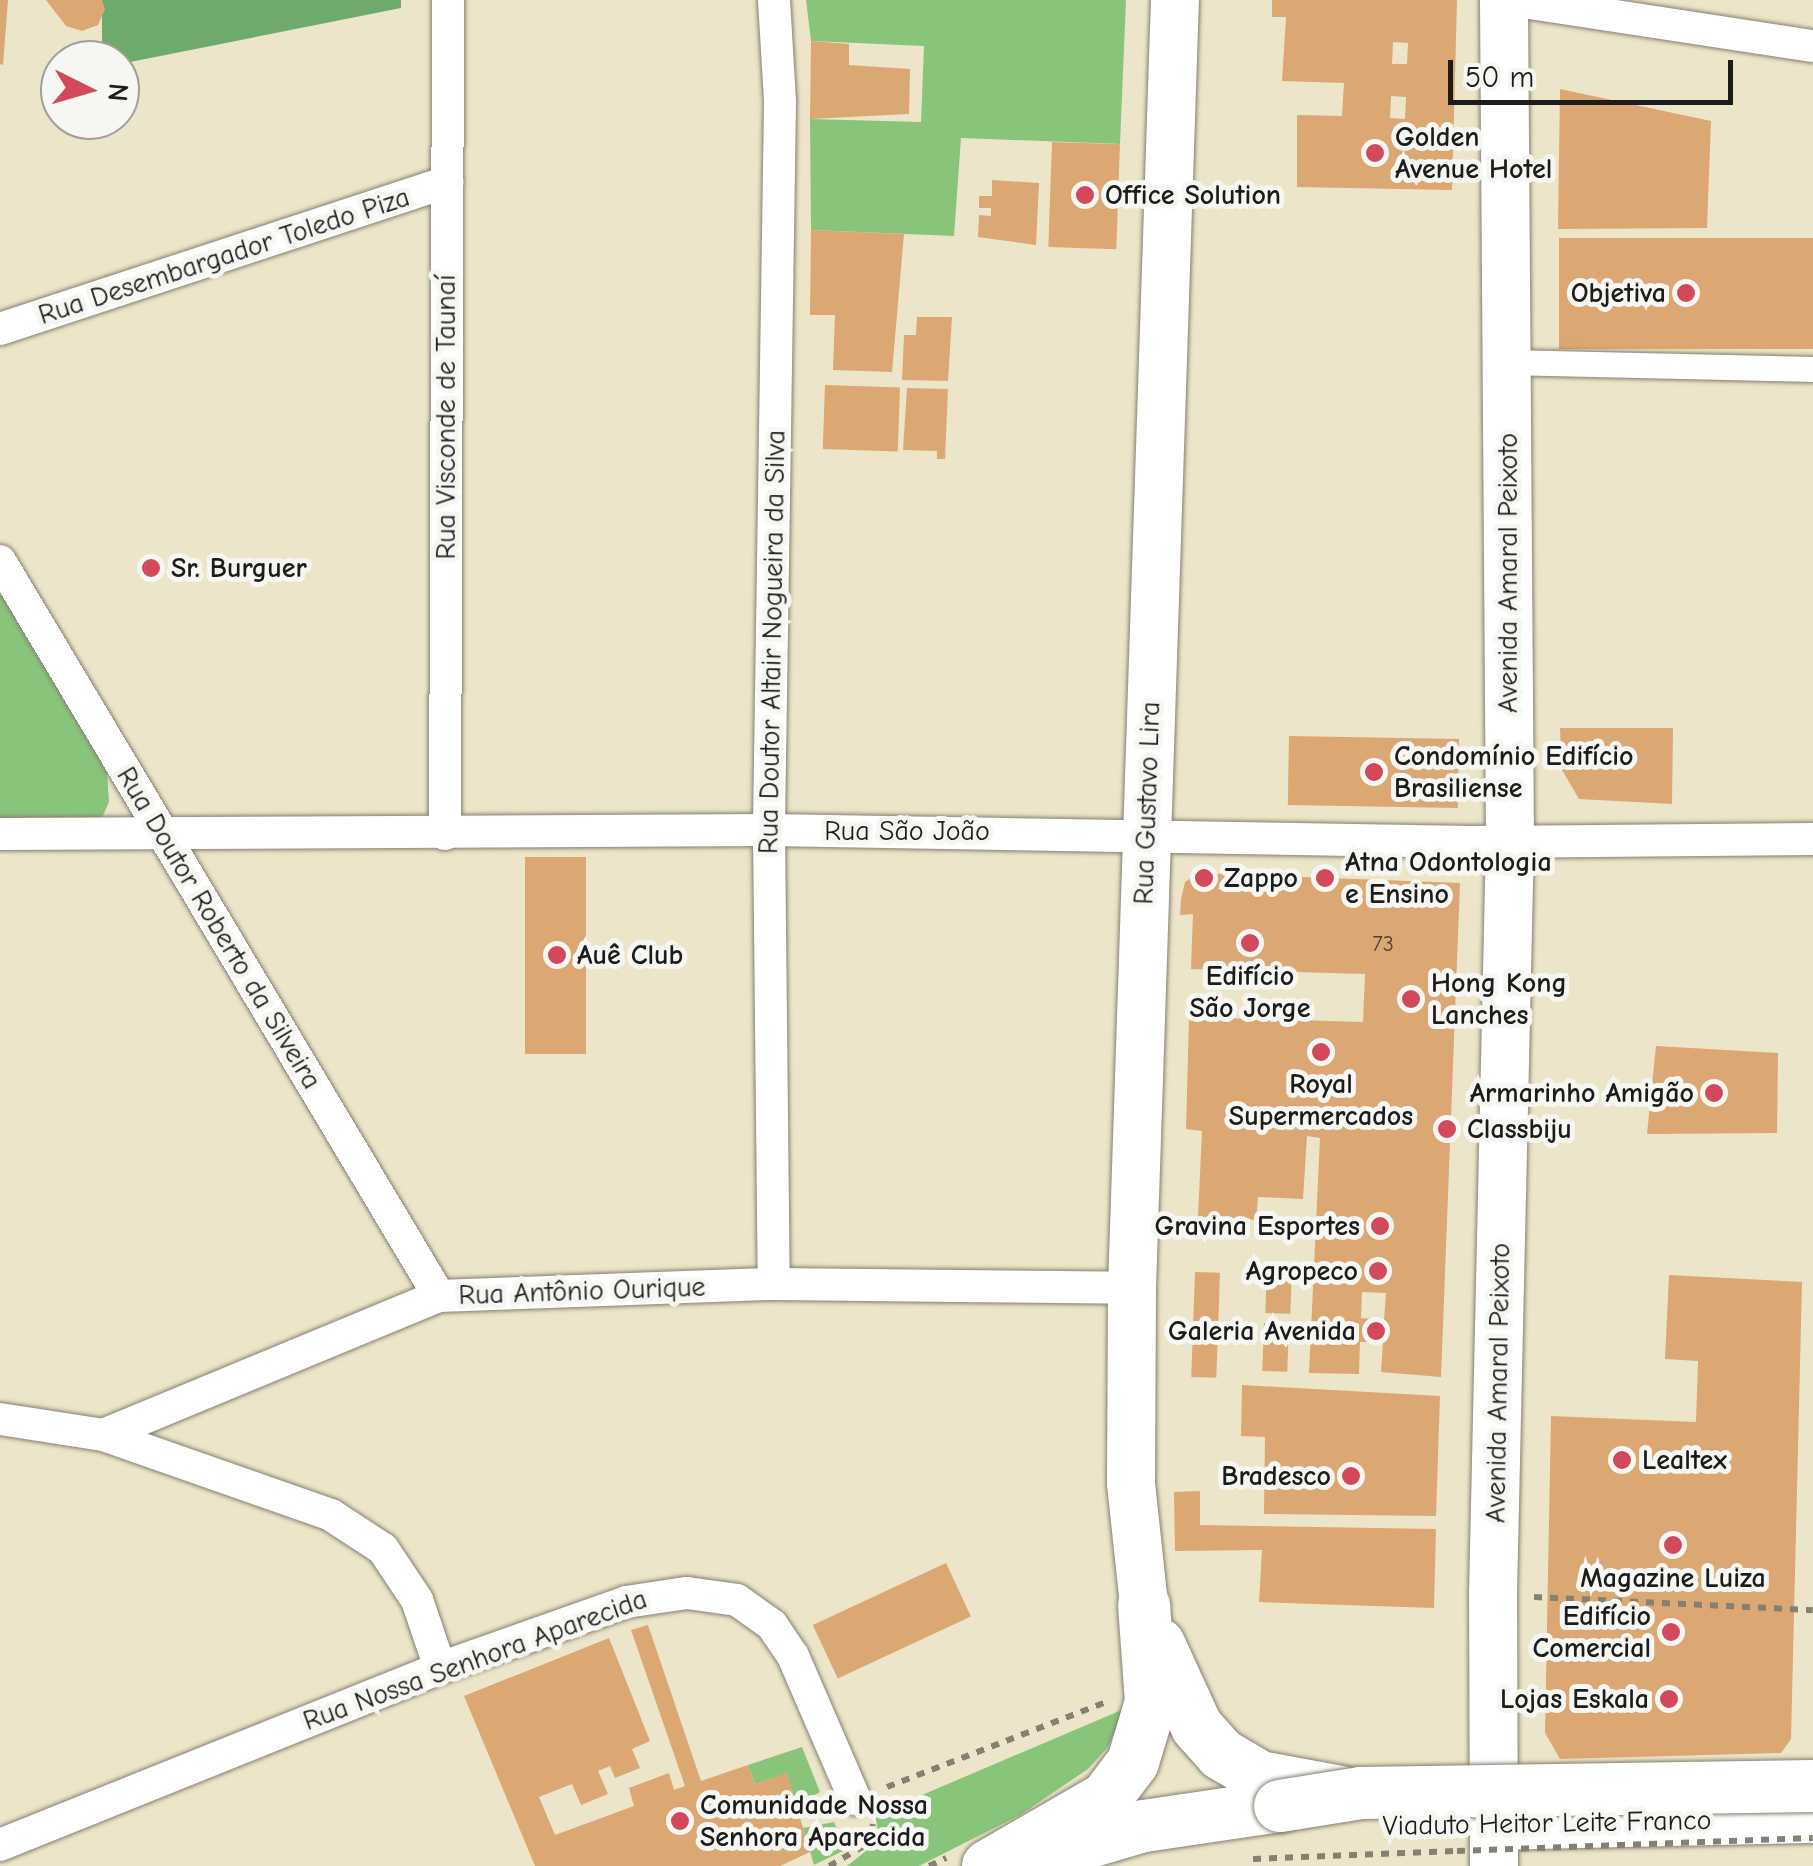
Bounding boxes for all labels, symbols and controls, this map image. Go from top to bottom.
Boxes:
north arrow [40,40,140,140]
scale bar [1453,40,1738,102]
text: 50 m [1465,60,1534,95]
text: N [101,82,135,103]
place label: Golden Avenue Hotel [1395,120,1552,186]
marker: Golden Avenue Hotel [1364,142,1386,164]
place label: Office Solution [1105,178,1281,212]
street label: Rua Desembargador Toledo Piza [34,180,414,332]
marker: Office Solution [1074,184,1096,206]
street label: Rua Visconde de Taunaí [429,274,463,560]
place label: Objetiva [1571,276,1666,310]
marker: Objetiva [1675,282,1697,304]
street label: Rua Doutor Altair Nogueira da Silva [752,430,792,854]
street label: Avenida Amaral Peixoto [1491,433,1525,713]
place label: Sr. Burguer [171,551,307,585]
marker: Sr. Burguer [140,557,162,579]
street label: Rua Gustavo Lira [1127,701,1167,905]
place label: Condomínio Edifício Brasiliense [1394,739,1634,805]
street label: Rua Doutor Roberto da Silveira [109,761,329,1095]
marker: Condomínio Edifício Brasiliense [1363,761,1385,783]
street label: Rua São João [824,814,990,848]
place label: Atna Odontologia e Ensino [1345,845,1552,911]
place label: Zappo [1224,861,1298,895]
marker: Zappo [1193,867,1215,889]
marker: Atna Odontologia e Ensino [1314,867,1336,889]
marker: Edifício São Jorge [1239,932,1261,954]
house number: 73 [1372,932,1394,958]
place label: Auê Club [577,938,683,972]
marker: Auê Club [546,944,568,966]
place label: Edifício São Jorge [1189,959,1311,1025]
place label: Hong Kong Lanches [1431,966,1567,1032]
marker: Hong Kong Lanches [1400,988,1422,1010]
marker: Royal Supermercados [1310,1041,1332,1063]
place label: Royal Supermercados [1229,1067,1413,1133]
place label: Armarinho Amigão [1470,1076,1694,1110]
marker: Armarinho Amigão [1703,1082,1725,1104]
place label: Classbiju [1467,1112,1572,1146]
marker: Classbiju [1436,1118,1458,1140]
place label: Gravina Esportes [1154,1209,1360,1243]
marker: Gravina Esportes [1369,1215,1391,1237]
street label: Avenida Amaral Peixoto [1479,1243,1517,1523]
place label: Agropeco [1246,1254,1358,1288]
marker: Agropeco [1367,1260,1389,1282]
street label: Rua Antônio Ourique [458,1270,706,1312]
place label: Galeria Avenida [1168,1314,1356,1348]
marker: Galeria Avenida [1365,1320,1387,1342]
place label: Lealtex [1642,1443,1727,1477]
marker: Lealtex [1611,1449,1633,1471]
place label: Bradesco [1221,1459,1331,1493]
marker: Bradesco [1340,1465,1362,1487]
marker: Magazine Luiza [1662,1534,1684,1556]
place label: Magazine Luiza [1580,1561,1766,1595]
street label: Rua Nossa Senhora Aparecida [299,1582,651,1738]
place label: Edifício Comercial [1532,1599,1651,1665]
marker: Edifício Comercial [1660,1621,1682,1643]
place label: Lojas Eskala [1500,1682,1649,1716]
marker: Lojas Eskala [1658,1688,1680,1710]
place label: Comunidade Nossa Senhora Aparecida [700,1788,928,1854]
street label: Viaduto Heitor Leite Franco [1382,1803,1712,1843]
marker: Comunidade Nossa Senhora Aparecida [669,1810,691,1832]

